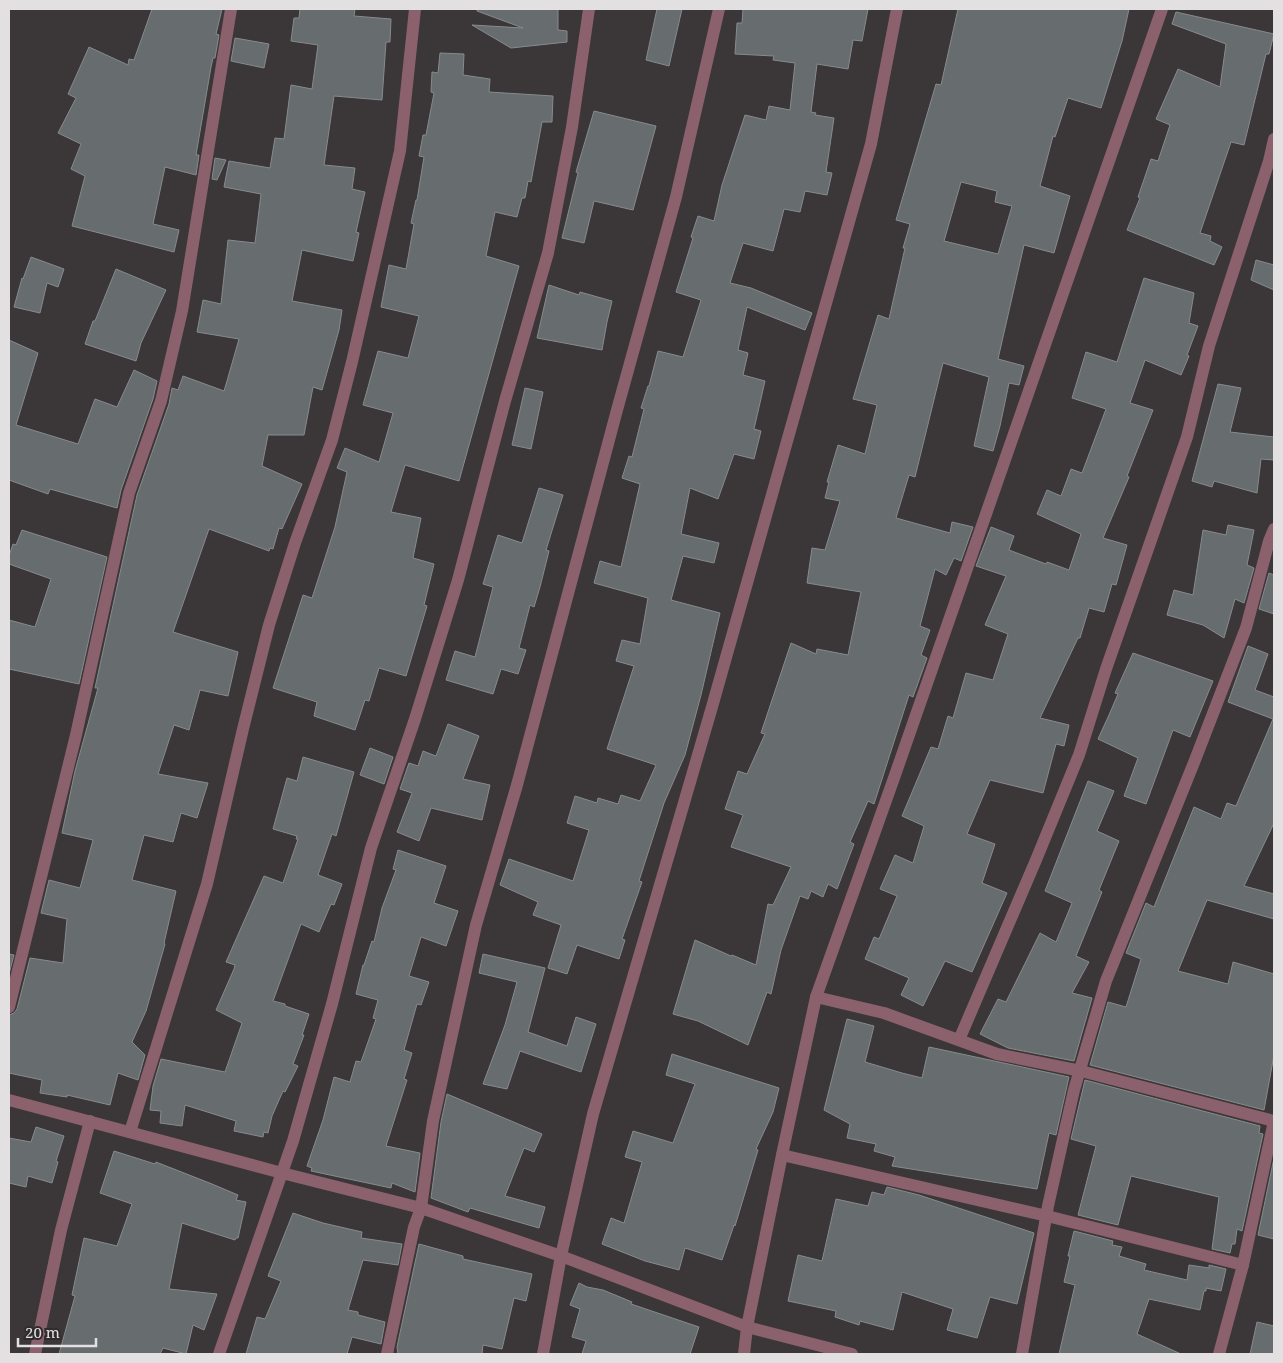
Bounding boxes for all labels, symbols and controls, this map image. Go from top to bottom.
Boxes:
scale bar [18,1316,95,1348]
text: 20 m [25,1322,60,1342]

